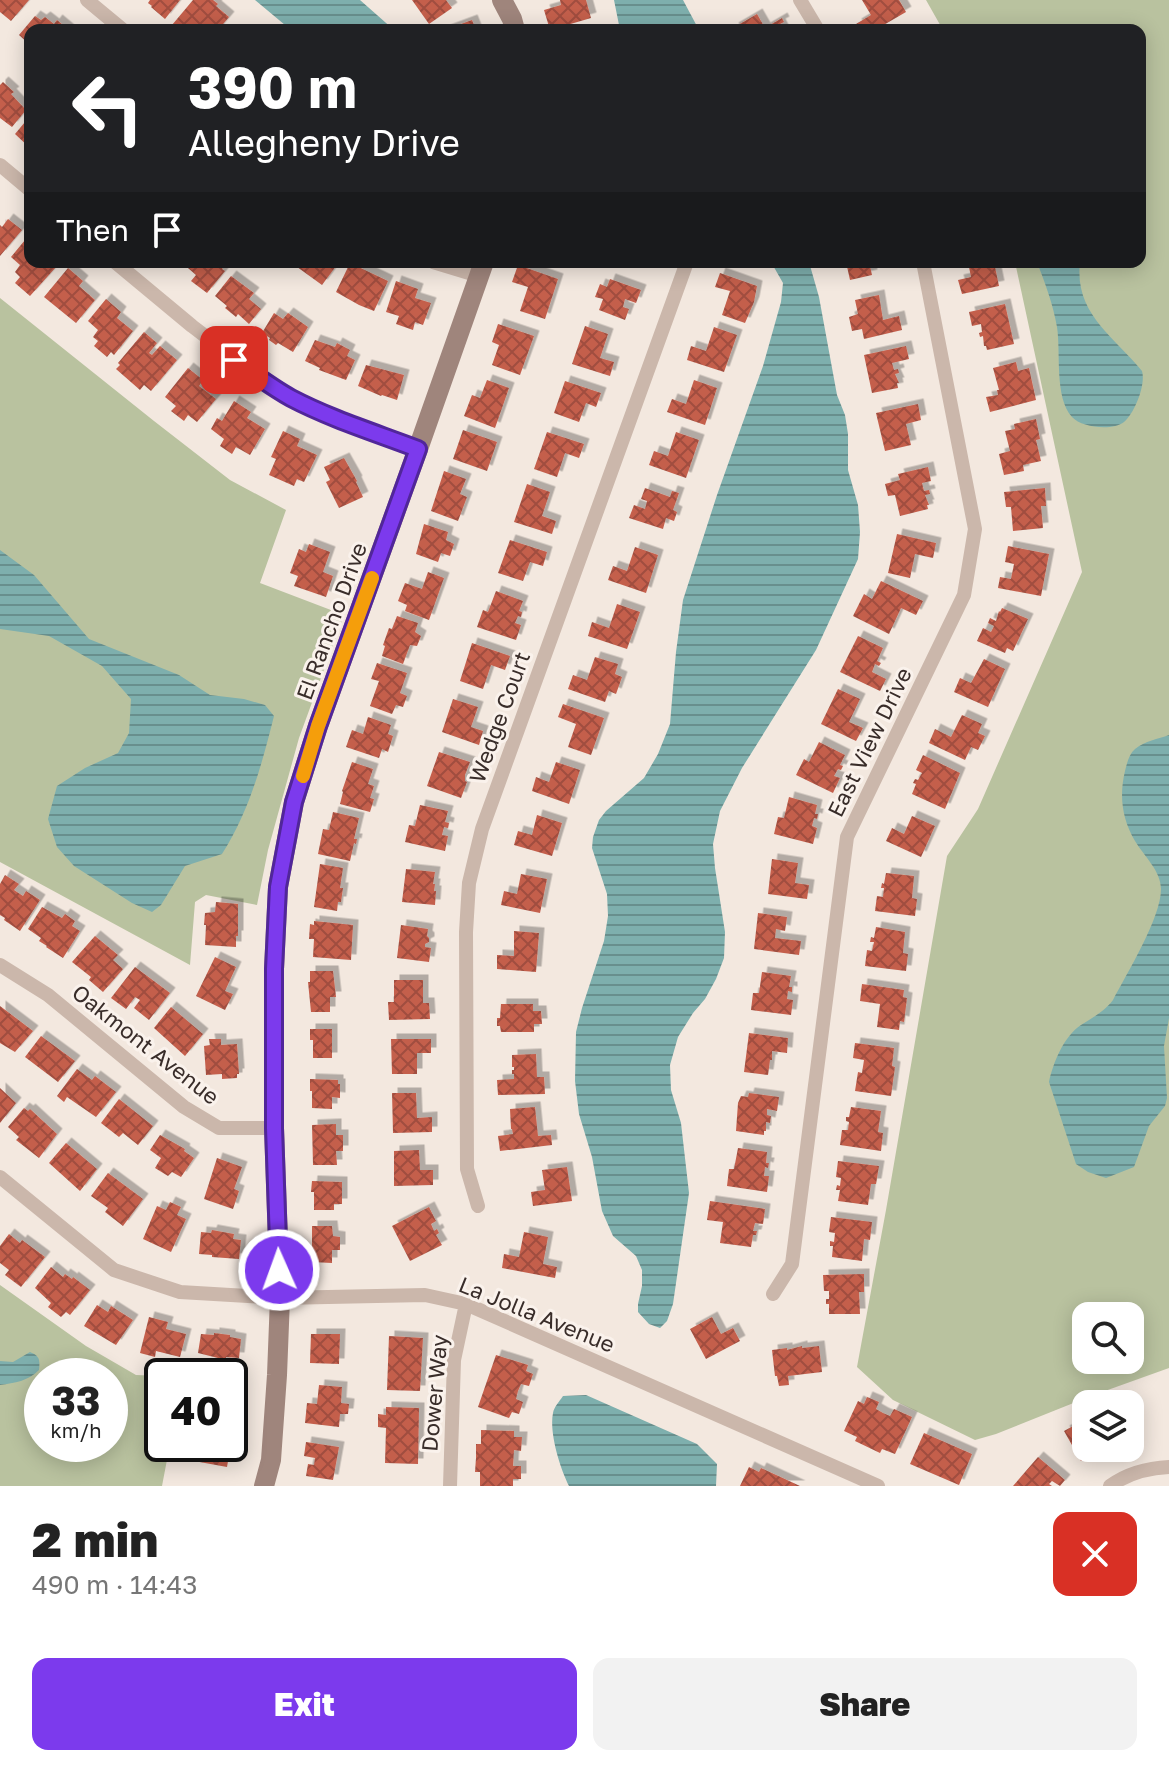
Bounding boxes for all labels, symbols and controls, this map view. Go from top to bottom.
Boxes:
text: 390 m [188,53,357,120]
icon: left [56,56,160,160]
text: Allegheny Drive [188,121,460,164]
icon: arrive [145,208,189,252]
text: Then [56,212,129,248]
pin [200,326,268,394]
icon: arrive [212,338,256,382]
street label: El Rancho Drive [290,539,372,703]
street label: Wedge Court [463,648,535,786]
street label: East View Drive [821,663,917,821]
street label: Oakmont Avenue [67,978,225,1110]
position arrow [237,1228,321,1312]
street label: La Jolla Avenue [455,1270,619,1358]
map controls [1072,1302,1144,1462]
button: search [1072,1302,1144,1374]
street label: Dower Way [415,1333,453,1453]
speed limit sign: 40 [144,1358,248,1462]
text: 33 [52,1376,100,1424]
button: layers [1072,1390,1144,1462]
text: km/h [51,1418,101,1442]
text: 2 min [32,1510,158,1568]
button: close [1053,1512,1137,1596]
text: 490 m · 14:43 [32,1569,197,1600]
button: Exit [32,1658,577,1750]
button: Share [593,1658,1137,1750]

